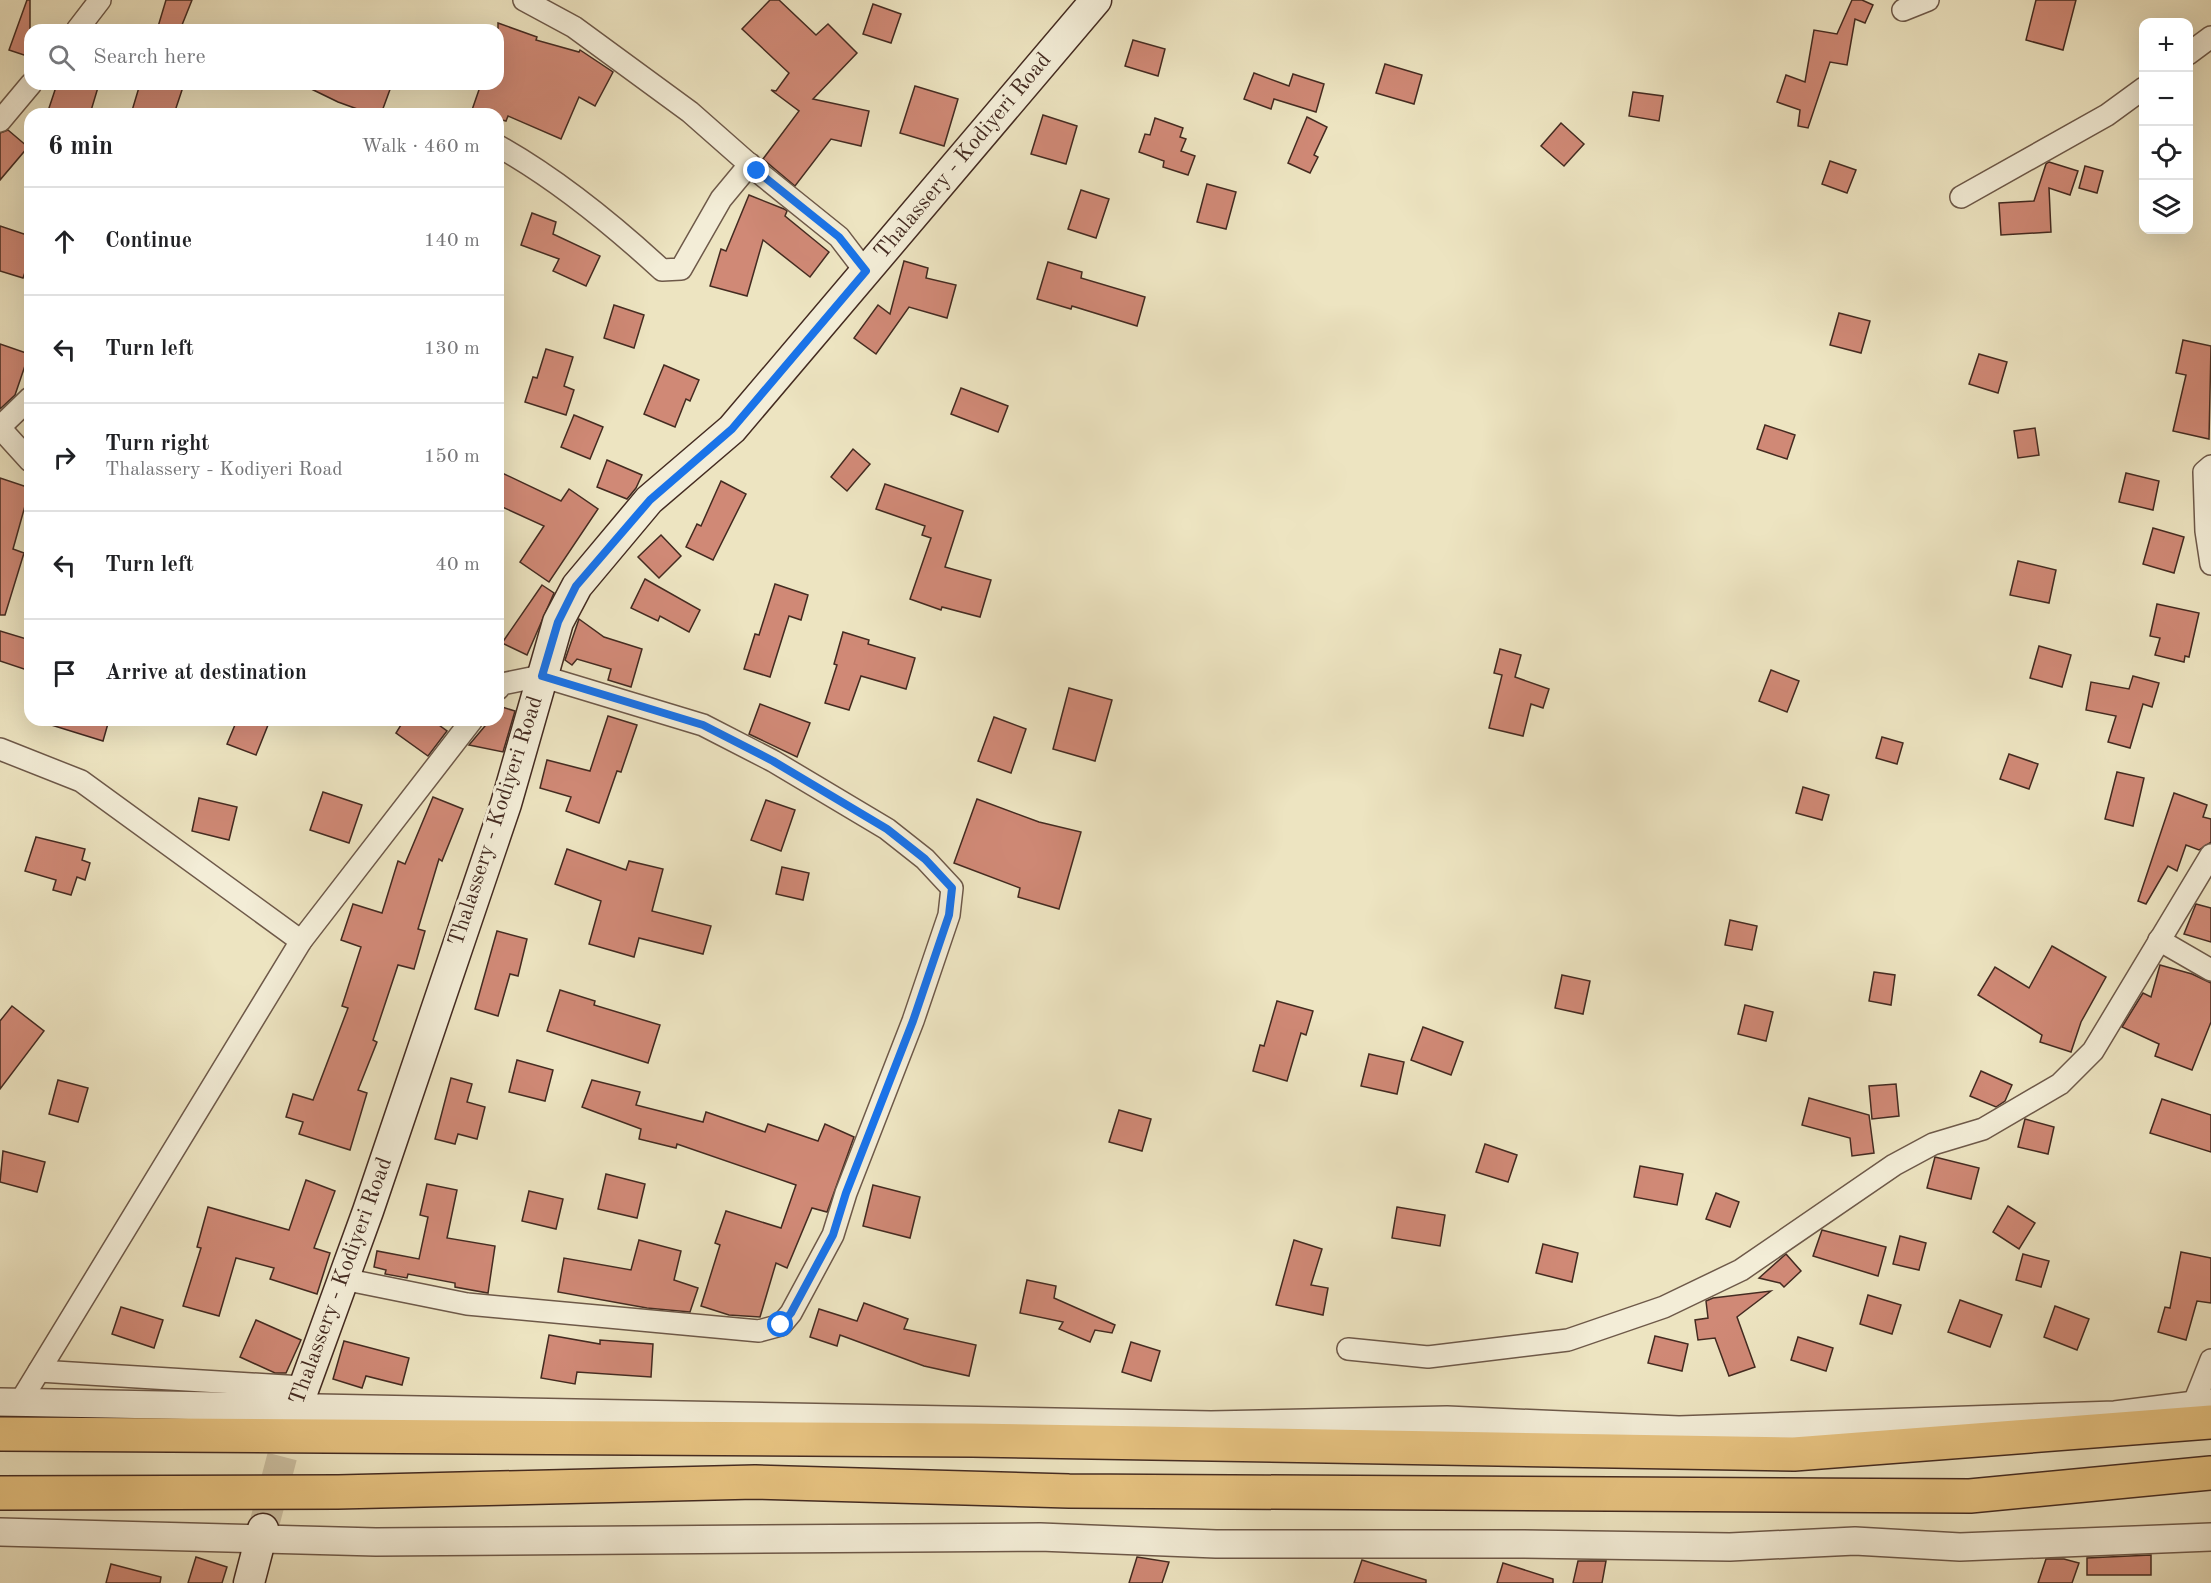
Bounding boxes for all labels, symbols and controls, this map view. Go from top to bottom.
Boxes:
map controls [2139,18,2193,234]
button: + [2139,18,2193,72]
search box [24,24,504,90]
icon: search [45,41,78,74]
text: Search here [93,46,206,68]
street label: Thalassery - Kodiyeri Road [871,49,1055,263]
button: − [2139,72,2193,126]
button: locate [2139,126,2193,180]
text: 6 min [48,134,113,160]
text: Walk · 460 m [361,137,480,157]
route end [743,157,769,183]
button: layers [2139,180,2193,234]
icon: ahead [48,225,81,258]
text: Continue [105,230,192,252]
text: 140 m [424,231,480,251]
icon: left [48,333,81,366]
text: Turn left [105,338,194,360]
text: 130 m [424,339,480,359]
text: Turn right [105,433,209,455]
icon: right [48,441,81,474]
text: 150 m [424,447,480,467]
text: Thalassery - Kodiyeri Road [105,460,343,480]
icon: left [48,549,81,582]
text: Turn left [105,554,194,576]
text: 40 m [435,555,480,575]
icon: arrive [48,657,81,690]
text: Arrive at destination [105,662,307,684]
street label: Thalassery - Kodiyeri Road [445,693,547,949]
street label: Thalassery - Kodiyeri Road [286,1154,396,1408]
route start [767,1311,793,1337]

